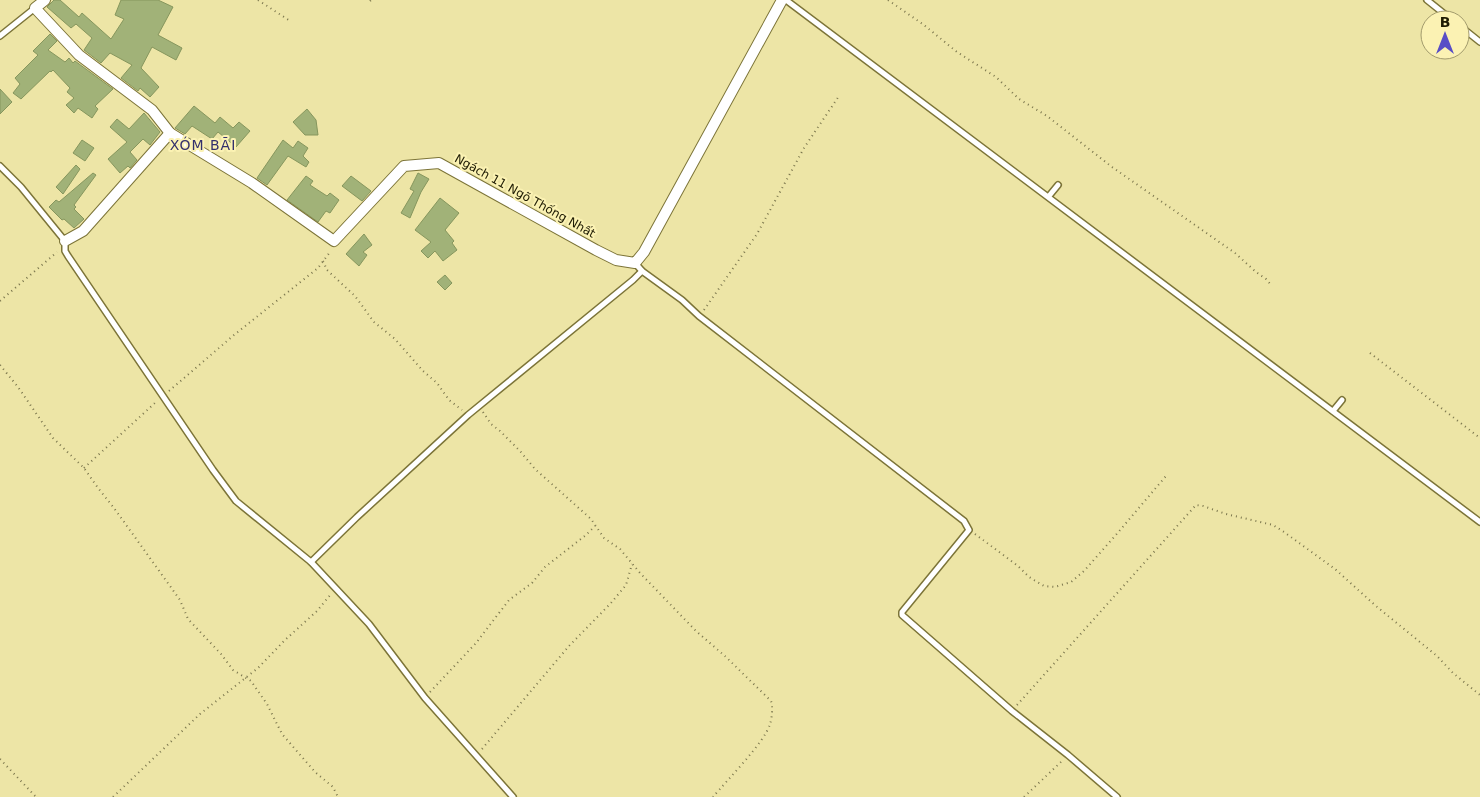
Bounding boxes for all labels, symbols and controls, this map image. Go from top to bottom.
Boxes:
north arrow [1420,10,1470,60]
text: B [1440,14,1450,30]
district label: XÓM BÃI [170,136,236,153]
street label: Ngách 11 Ngõ Thống Nhất [452,151,598,241]

